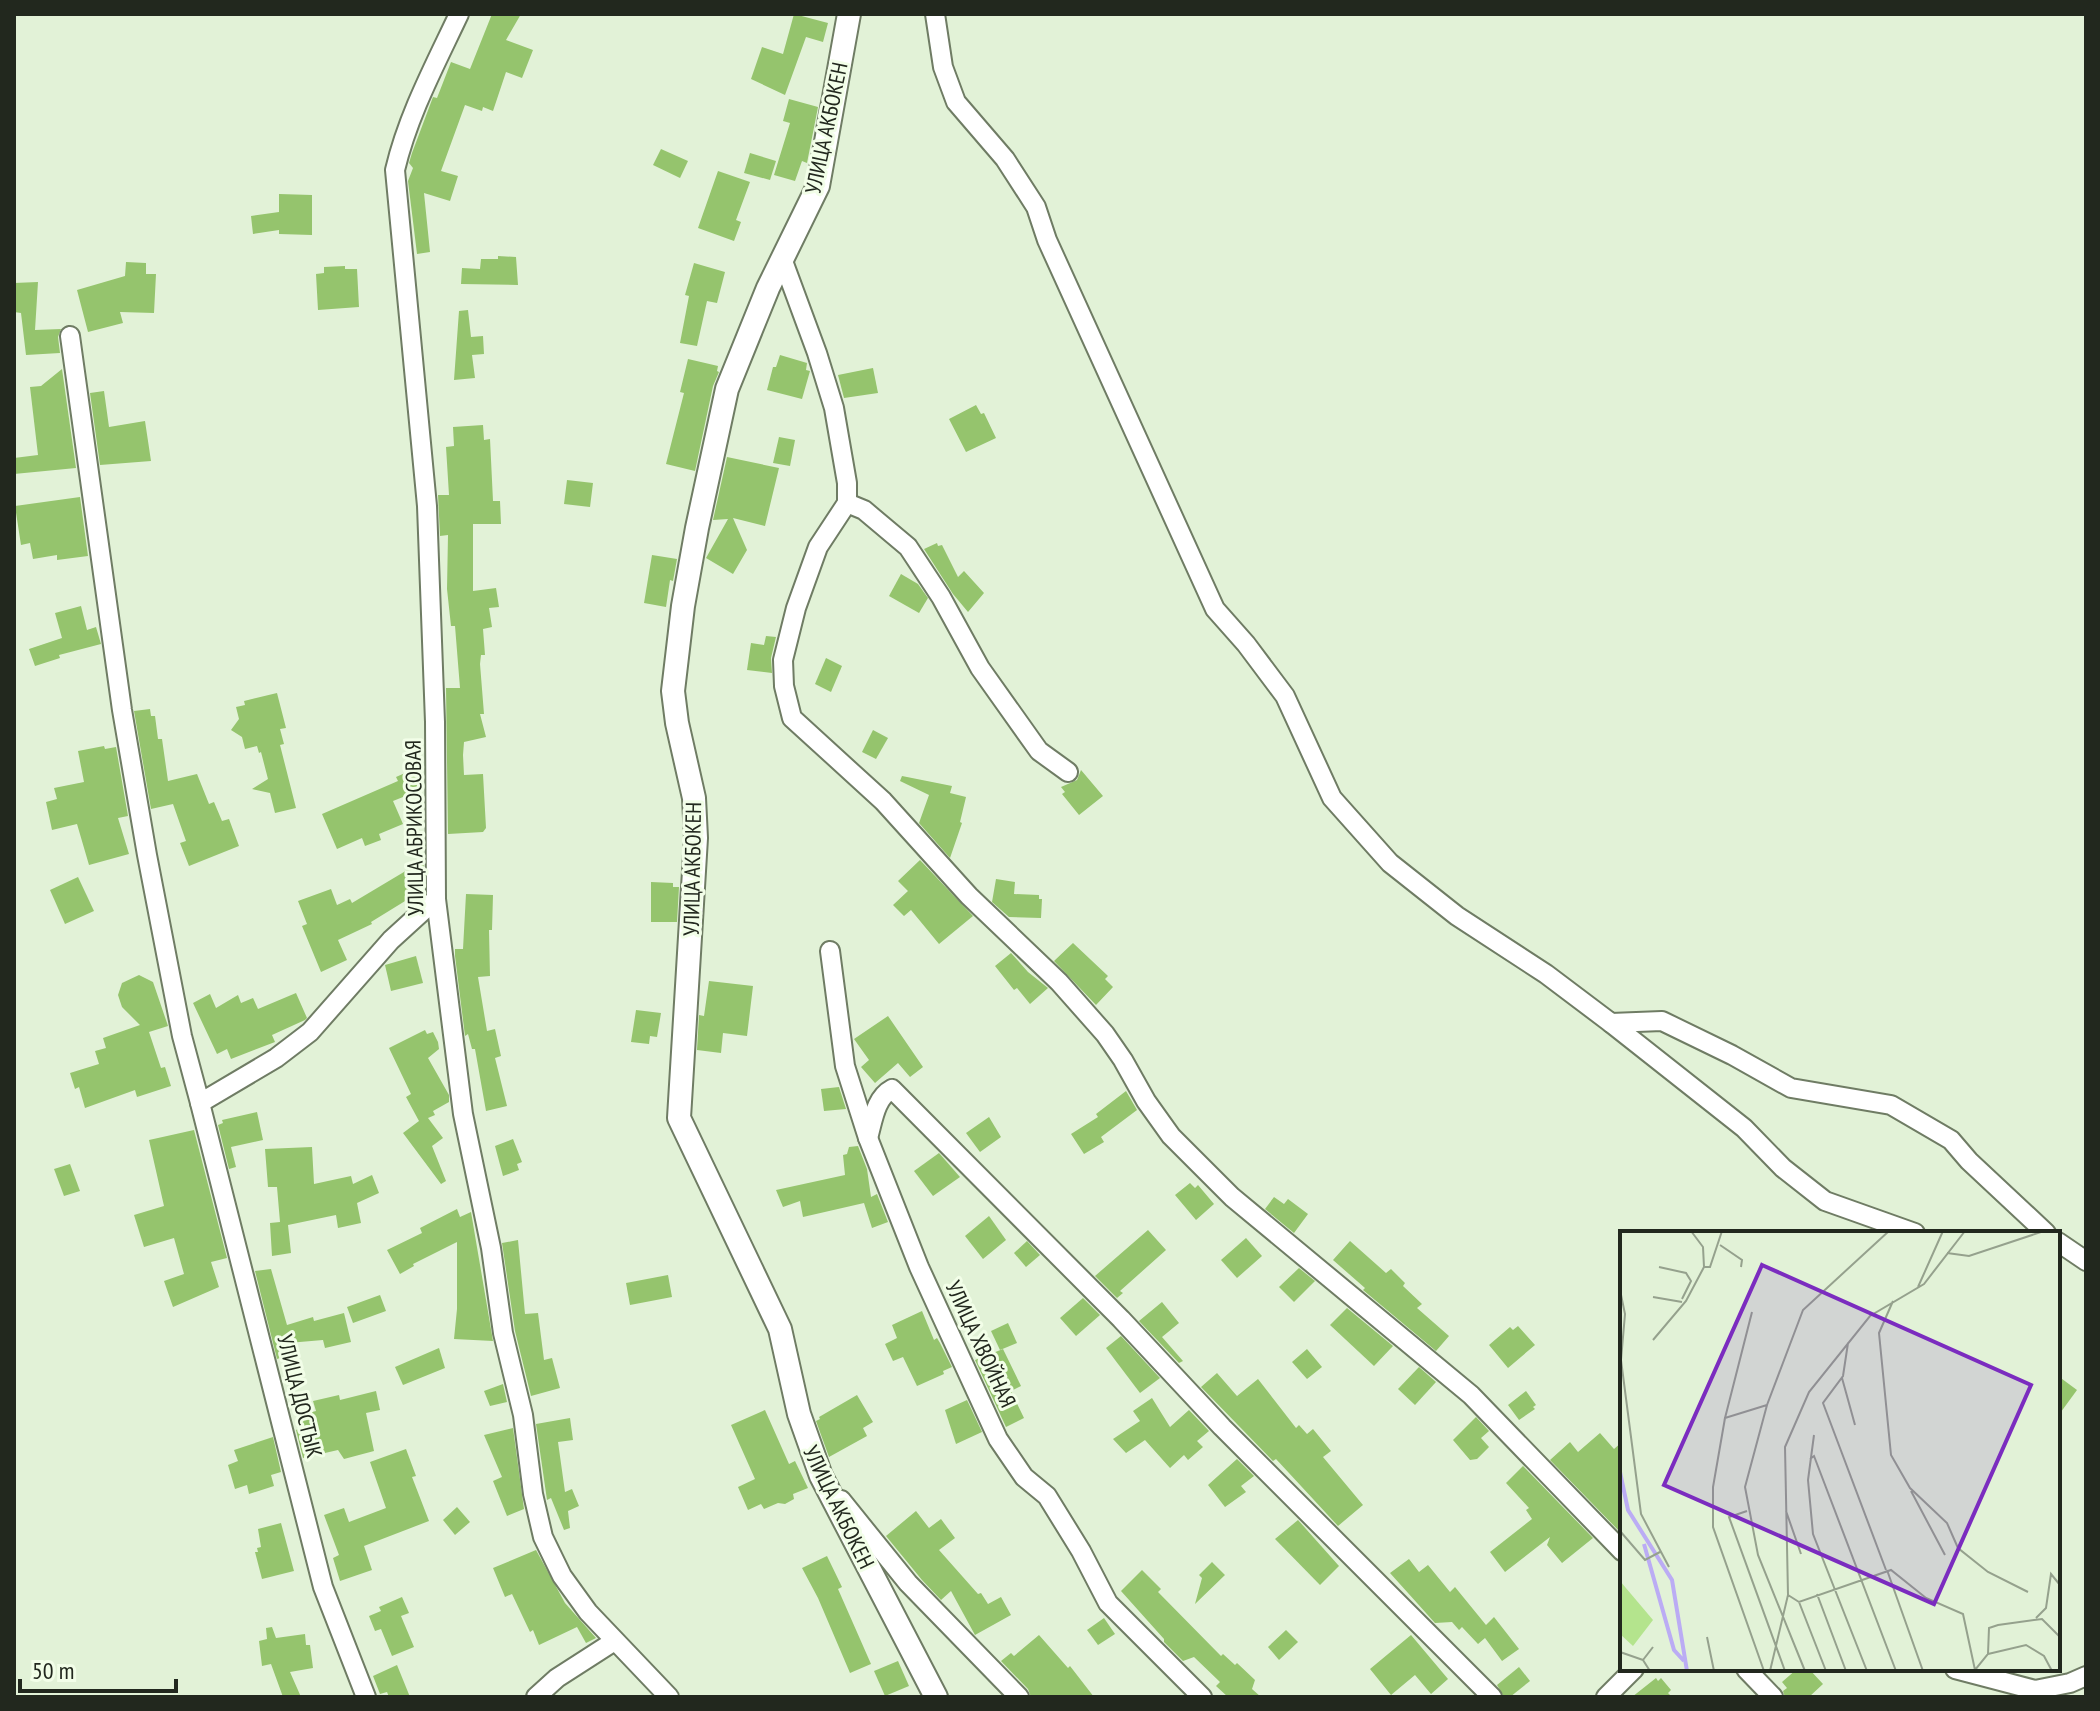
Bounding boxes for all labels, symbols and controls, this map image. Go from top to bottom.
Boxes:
street label: УЛИЦА АКБОКЕН [798,60,854,196]
street label: УЛИЦА АБРИКОСОВАЯ [398,740,430,916]
street label: УЛИЦА АКБОКЕН [677,802,707,936]
inset map [1620,1231,2060,1671]
street label: УЛИЦА ХВОЙНАЯ [939,1276,1023,1412]
street label: УЛИЦА ДОСТЫК [271,1331,329,1461]
street label: УЛИЦА АКБОКЕН [797,1441,881,1573]
scale bar [20,1643,176,1693]
text: 50 m [32,1655,74,1686]

